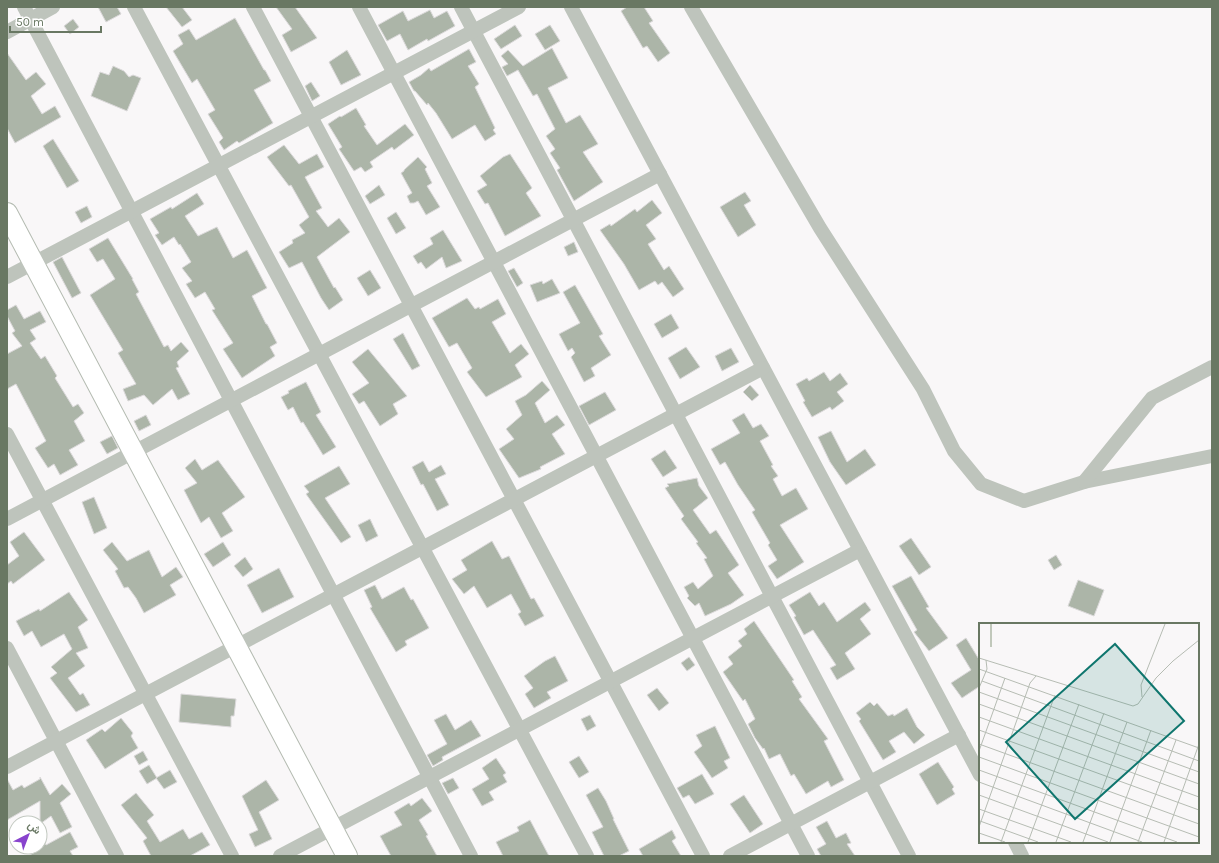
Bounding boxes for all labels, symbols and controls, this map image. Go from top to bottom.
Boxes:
scale bar [10,8,101,34]
text: 50 m [16,15,44,29]
inset map [979,623,1199,843]
north arrow [8,815,48,855]
text: ش [25,819,44,837]

